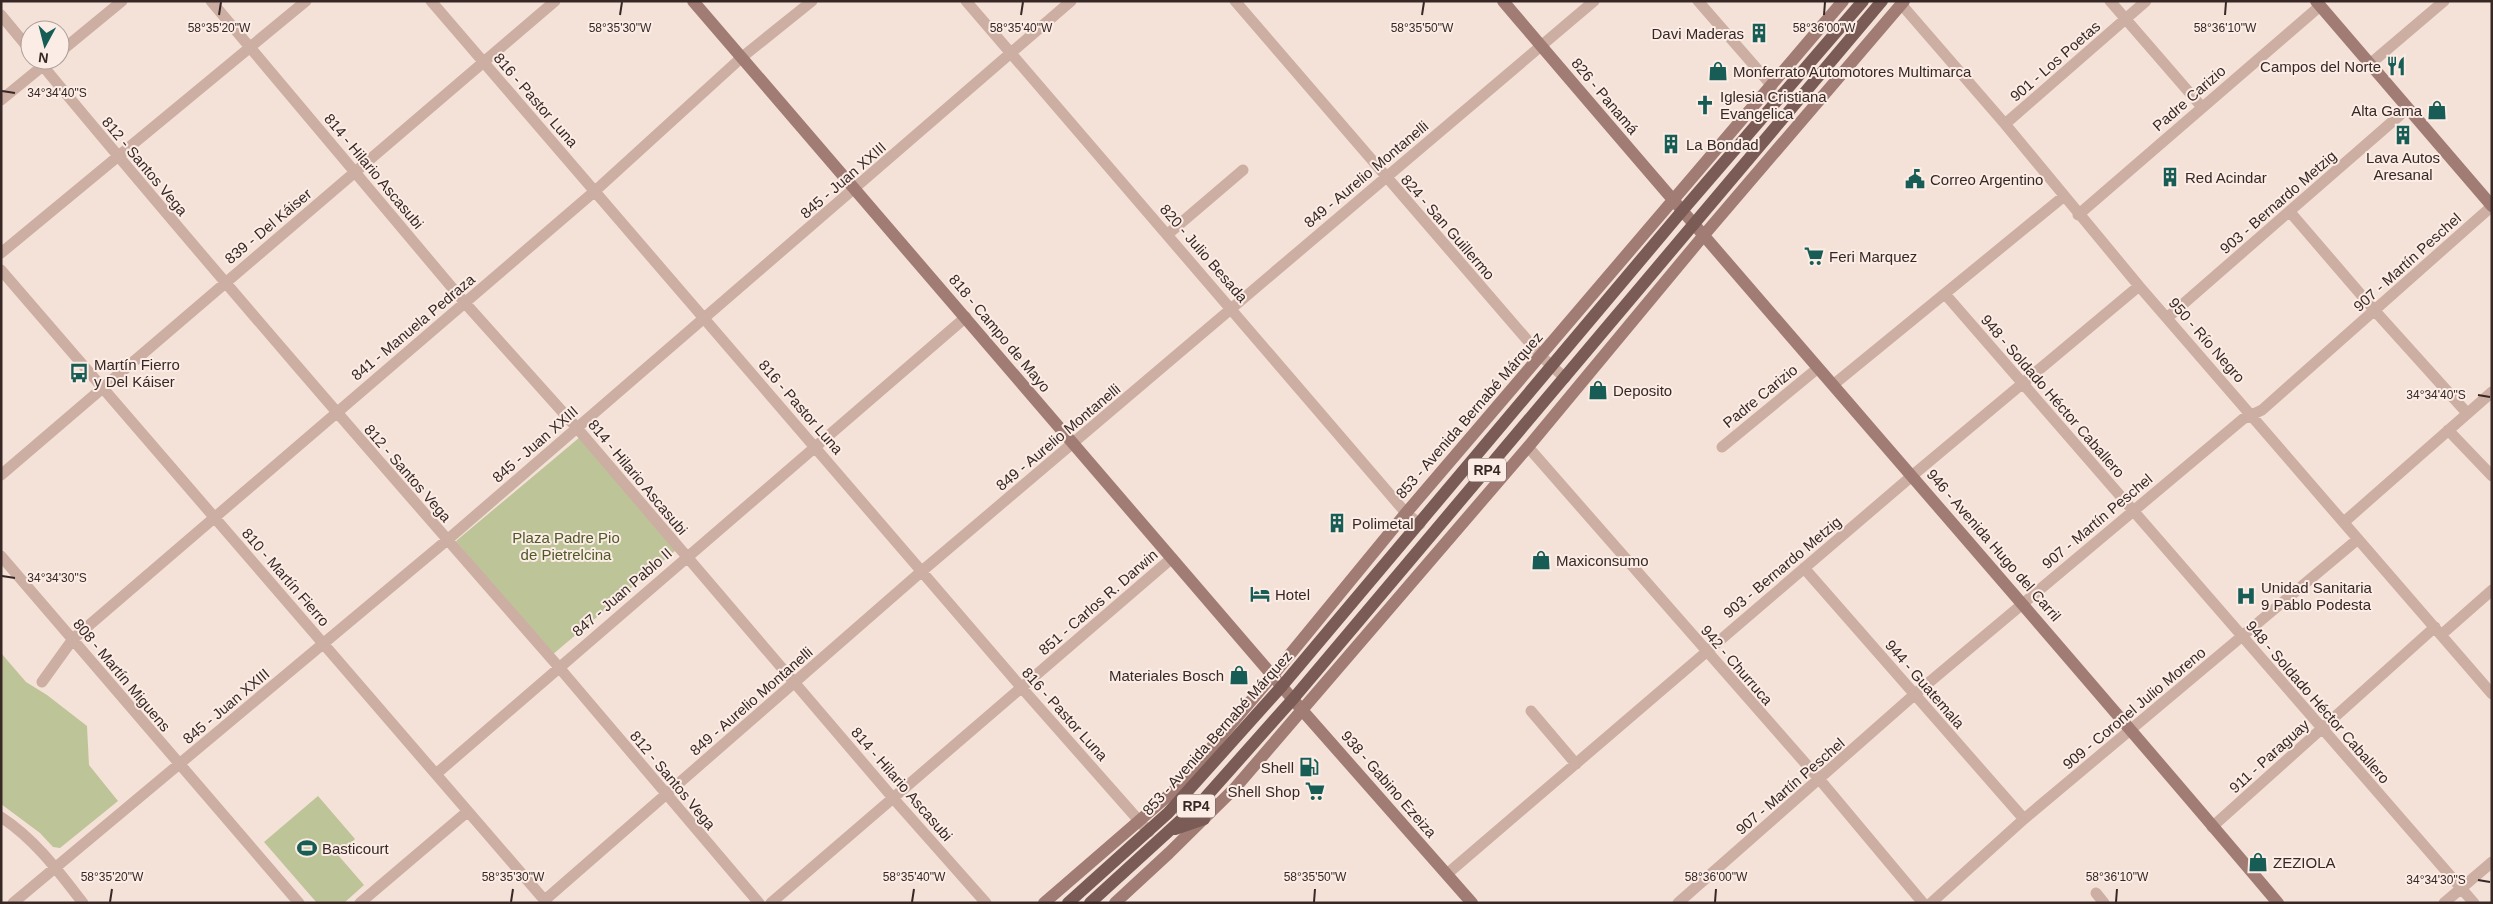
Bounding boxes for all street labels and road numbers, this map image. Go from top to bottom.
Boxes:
street label: 901 - Los Poetas [2007,17,2103,105]
street label: 816 - Pastor Luna [490,49,582,151]
street label: 826 - Panamá [1568,54,1642,138]
street label: Padre Carizio [2149,62,2229,134]
street label: 814 - Hilario Ascasubi [321,110,427,232]
street label: 812 - Santos Vega [99,113,192,219]
street label: 849 - Aurelio Montanelli [1300,117,1432,231]
street label: 845 - Juan XXIII [797,138,889,222]
street label: 903 - Bernardo Metzig [2216,147,2340,257]
street label: 824 - San Guillermo [1398,171,1498,283]
street label: 839 - Del Káiser [221,185,315,267]
street label: 820 - Julio Besada [1157,201,1252,306]
street label: 907 - Martín Peschel [2350,209,2464,315]
street label: 841 - Manuela Pedraza [348,270,479,384]
street label: 818 - Campo de Mayo [946,271,1054,395]
street label: 950 - Río Negro [2166,294,2248,386]
street label: 948 - Soldado Héctor Caballero [1978,311,2128,481]
street label: 853 - Avenida Bernabé Márquez [1392,328,1546,502]
street label: 816 - Pastor Luna [755,356,847,458]
street label: Padre Carizio [1719,361,1801,431]
street label: 849 - Aurelio Montanelli [992,380,1124,494]
street label: 845 - Juan XXIII [489,402,581,486]
street label: 814 - Hilario Ascasubi [585,416,691,538]
street label: 812 - Santos Vega [361,421,455,526]
road number: RP4 [1468,458,1506,482]
street label: 946 - Avenida Hugo del Carril [1923,466,2065,624]
street label: 907 - Martín Peschel [2039,470,2155,572]
street label: 903 - Bernardo Metzig [1720,513,1844,621]
street label: 810 - Martín Fierro [239,525,333,629]
street label: 847 - Juan Pablo II [569,544,675,640]
street label: 851 - Carlos R. Darwin [1035,546,1161,658]
street label: 808 - Martín Miguens [70,615,174,735]
street label: 948 - Soldado Héctor Caballero [2243,617,2393,787]
street label: 942 - Churruca [1698,622,1777,709]
street label: 944 - Guatemala [1882,636,1968,732]
street label: 849 - Aurelio Montanelli [686,643,816,759]
street label: 909 - Coronel Julio Moreno [2059,643,2209,773]
street label: 853 - Avenida Bernabé Márquez [1139,647,1295,819]
street label: 816 - Pastor Luna [1019,664,1112,764]
street label: 845 - Juan XXIII [179,665,273,747]
street label: 911 - Paraguay [2226,715,2313,796]
street label: 814 - Hilario Ascasubi [848,724,956,844]
street label: 812 - Santos Vega [627,727,720,833]
street label: 938 - Gabino Ezeiza [1338,727,1440,841]
street label: 907 - Martín Peschel [1732,734,1848,838]
road number: RP4 [1177,794,1215,818]

